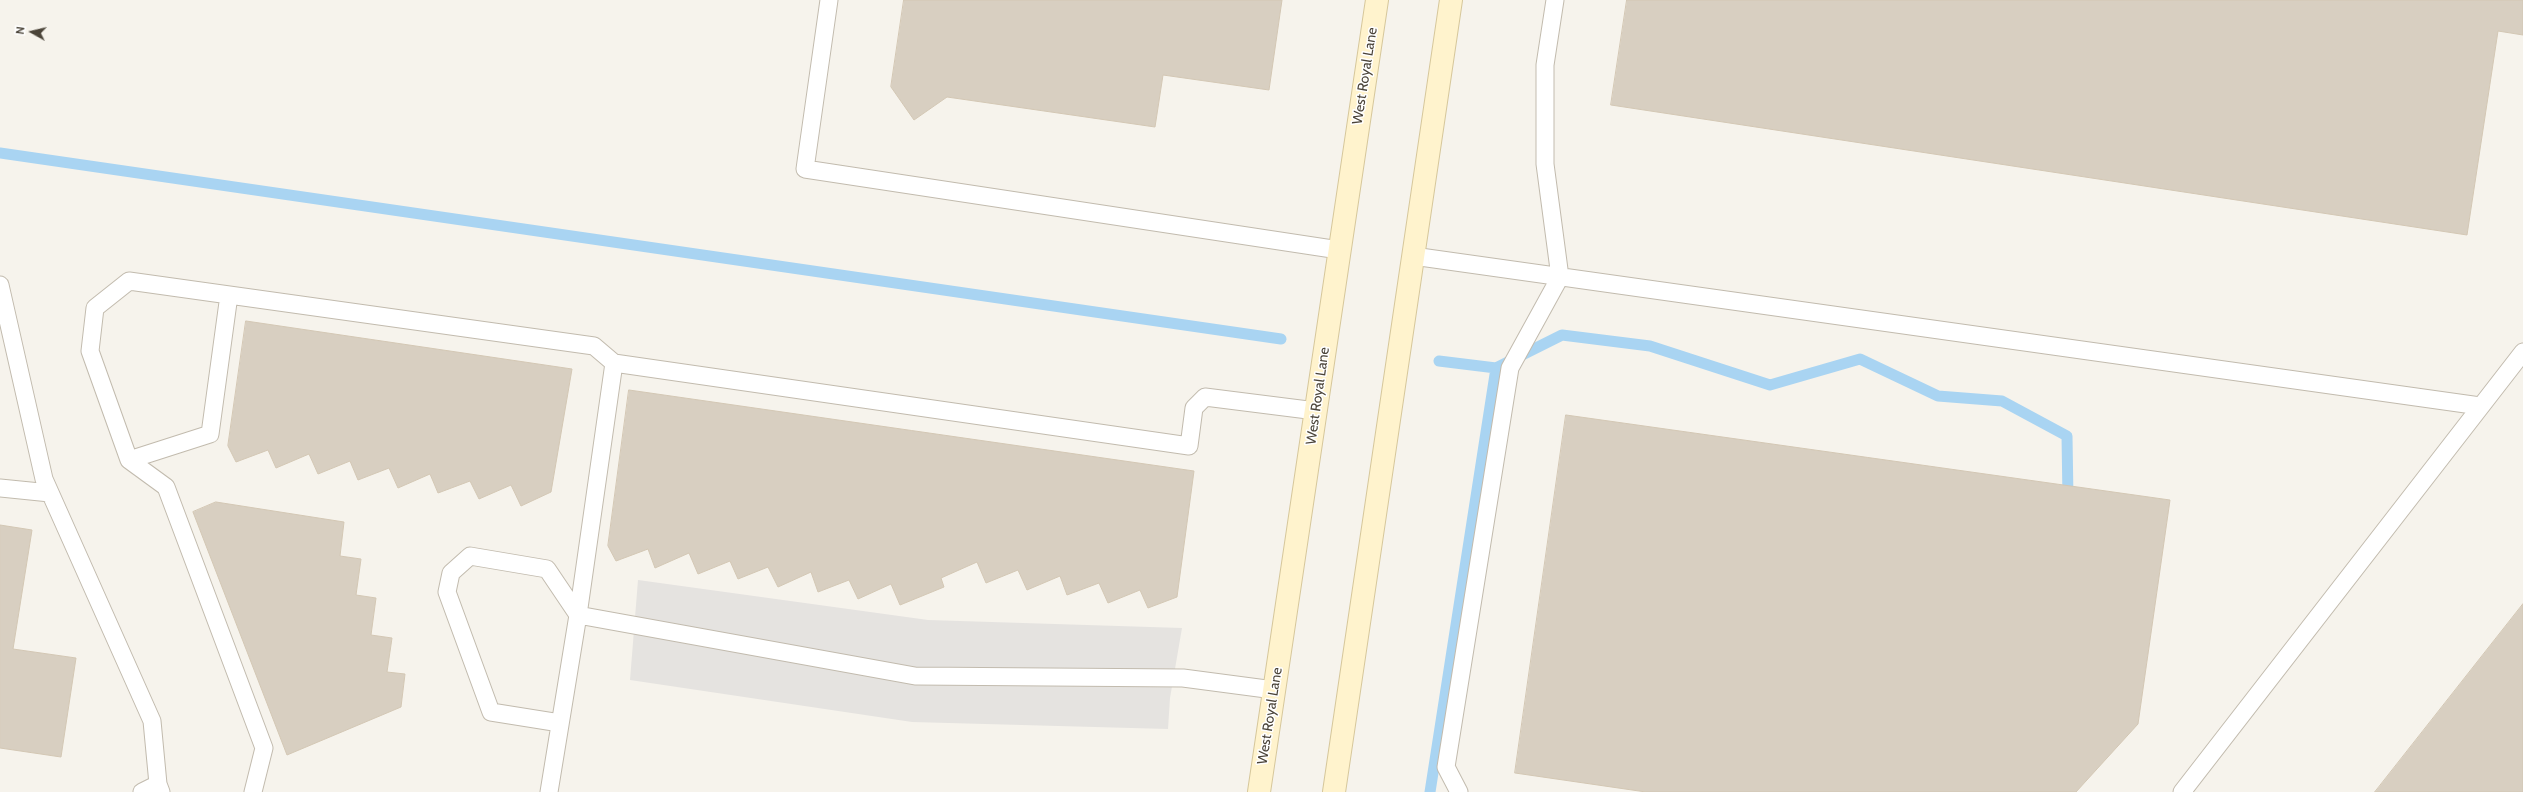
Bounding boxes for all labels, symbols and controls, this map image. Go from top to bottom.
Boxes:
north arrow [12,12,52,52]
text: N [13,26,28,35]
street label: West Royal Lane [1349,26,1381,126]
street label: West Royal Lane [1303,346,1333,446]
street label: West Royal Lane [1254,666,1286,766]

